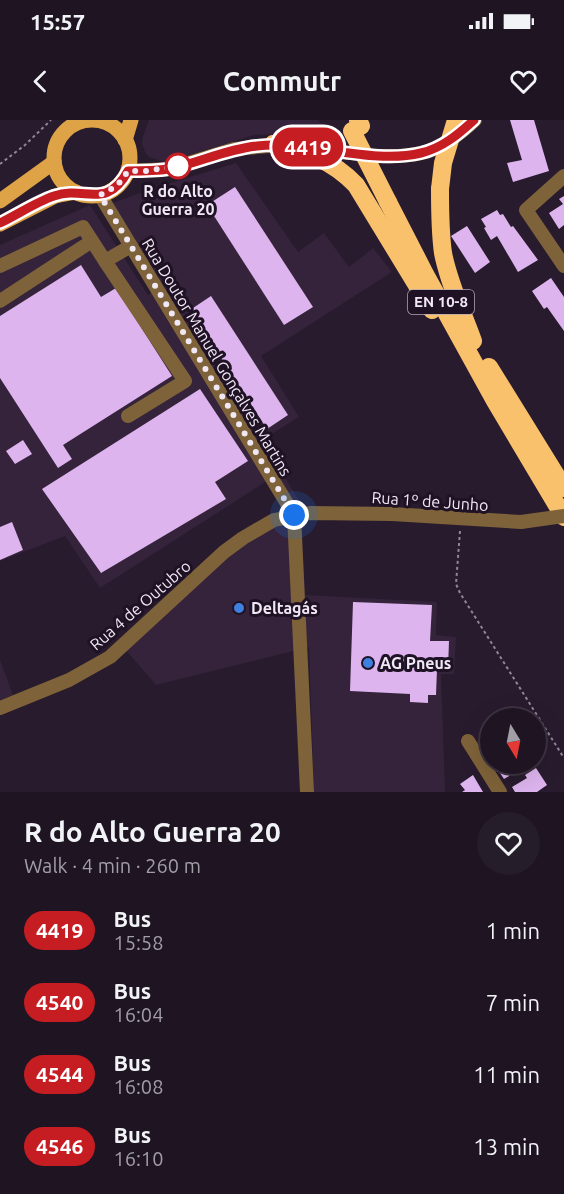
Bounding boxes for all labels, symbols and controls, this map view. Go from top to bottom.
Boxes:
text: 15:57 [30,9,85,34]
icon: back [24,65,57,98]
icon: heart [507,65,540,98]
text: Commutr [223,66,341,96]
line badge: 4419 [266,128,350,166]
text: 4419 [284,135,332,159]
marker: R do Alto Guerra 20 [165,153,191,179]
place label: R do Alto Guerra 20 [141,182,215,218]
street label: Rua Doutor Manuel Gonçalves Martins [139,235,295,479]
road number: EN 10-8 [408,290,474,314]
street label: Rua 1º de Junho [371,488,489,514]
your location [279,500,309,530]
street label: Rua 4 de Outubro [86,556,194,654]
place label: Deltagás [251,599,318,617]
marker: Deltagás [232,601,246,615]
place label: AG Pneus [380,654,451,672]
marker: AG Pneus [361,656,375,670]
north arrow [480,708,546,774]
map controls [480,708,546,774]
button: heart [477,812,540,875]
text: R do Alto Guerra 20 [24,816,281,847]
text: Walk · 4 min · 260 m [24,854,201,877]
text: Bus [113,906,151,931]
text: 4419 [36,918,83,942]
text: 1 min [486,918,540,943]
text: 15:58 [113,931,163,954]
text: Bus [113,978,151,1003]
text: 4540 [36,990,83,1014]
text: 7 min [486,990,540,1015]
text: 16:04 [113,1003,163,1026]
text: Bus [113,1050,151,1075]
text: 4544 [36,1062,83,1086]
text: 11 min [473,1062,540,1087]
text: 16:08 [113,1075,163,1098]
text: Bus [113,1122,151,1147]
text: 4546 [36,1134,83,1158]
text: 13 min [473,1134,540,1159]
text: 16:10 [113,1147,163,1170]

